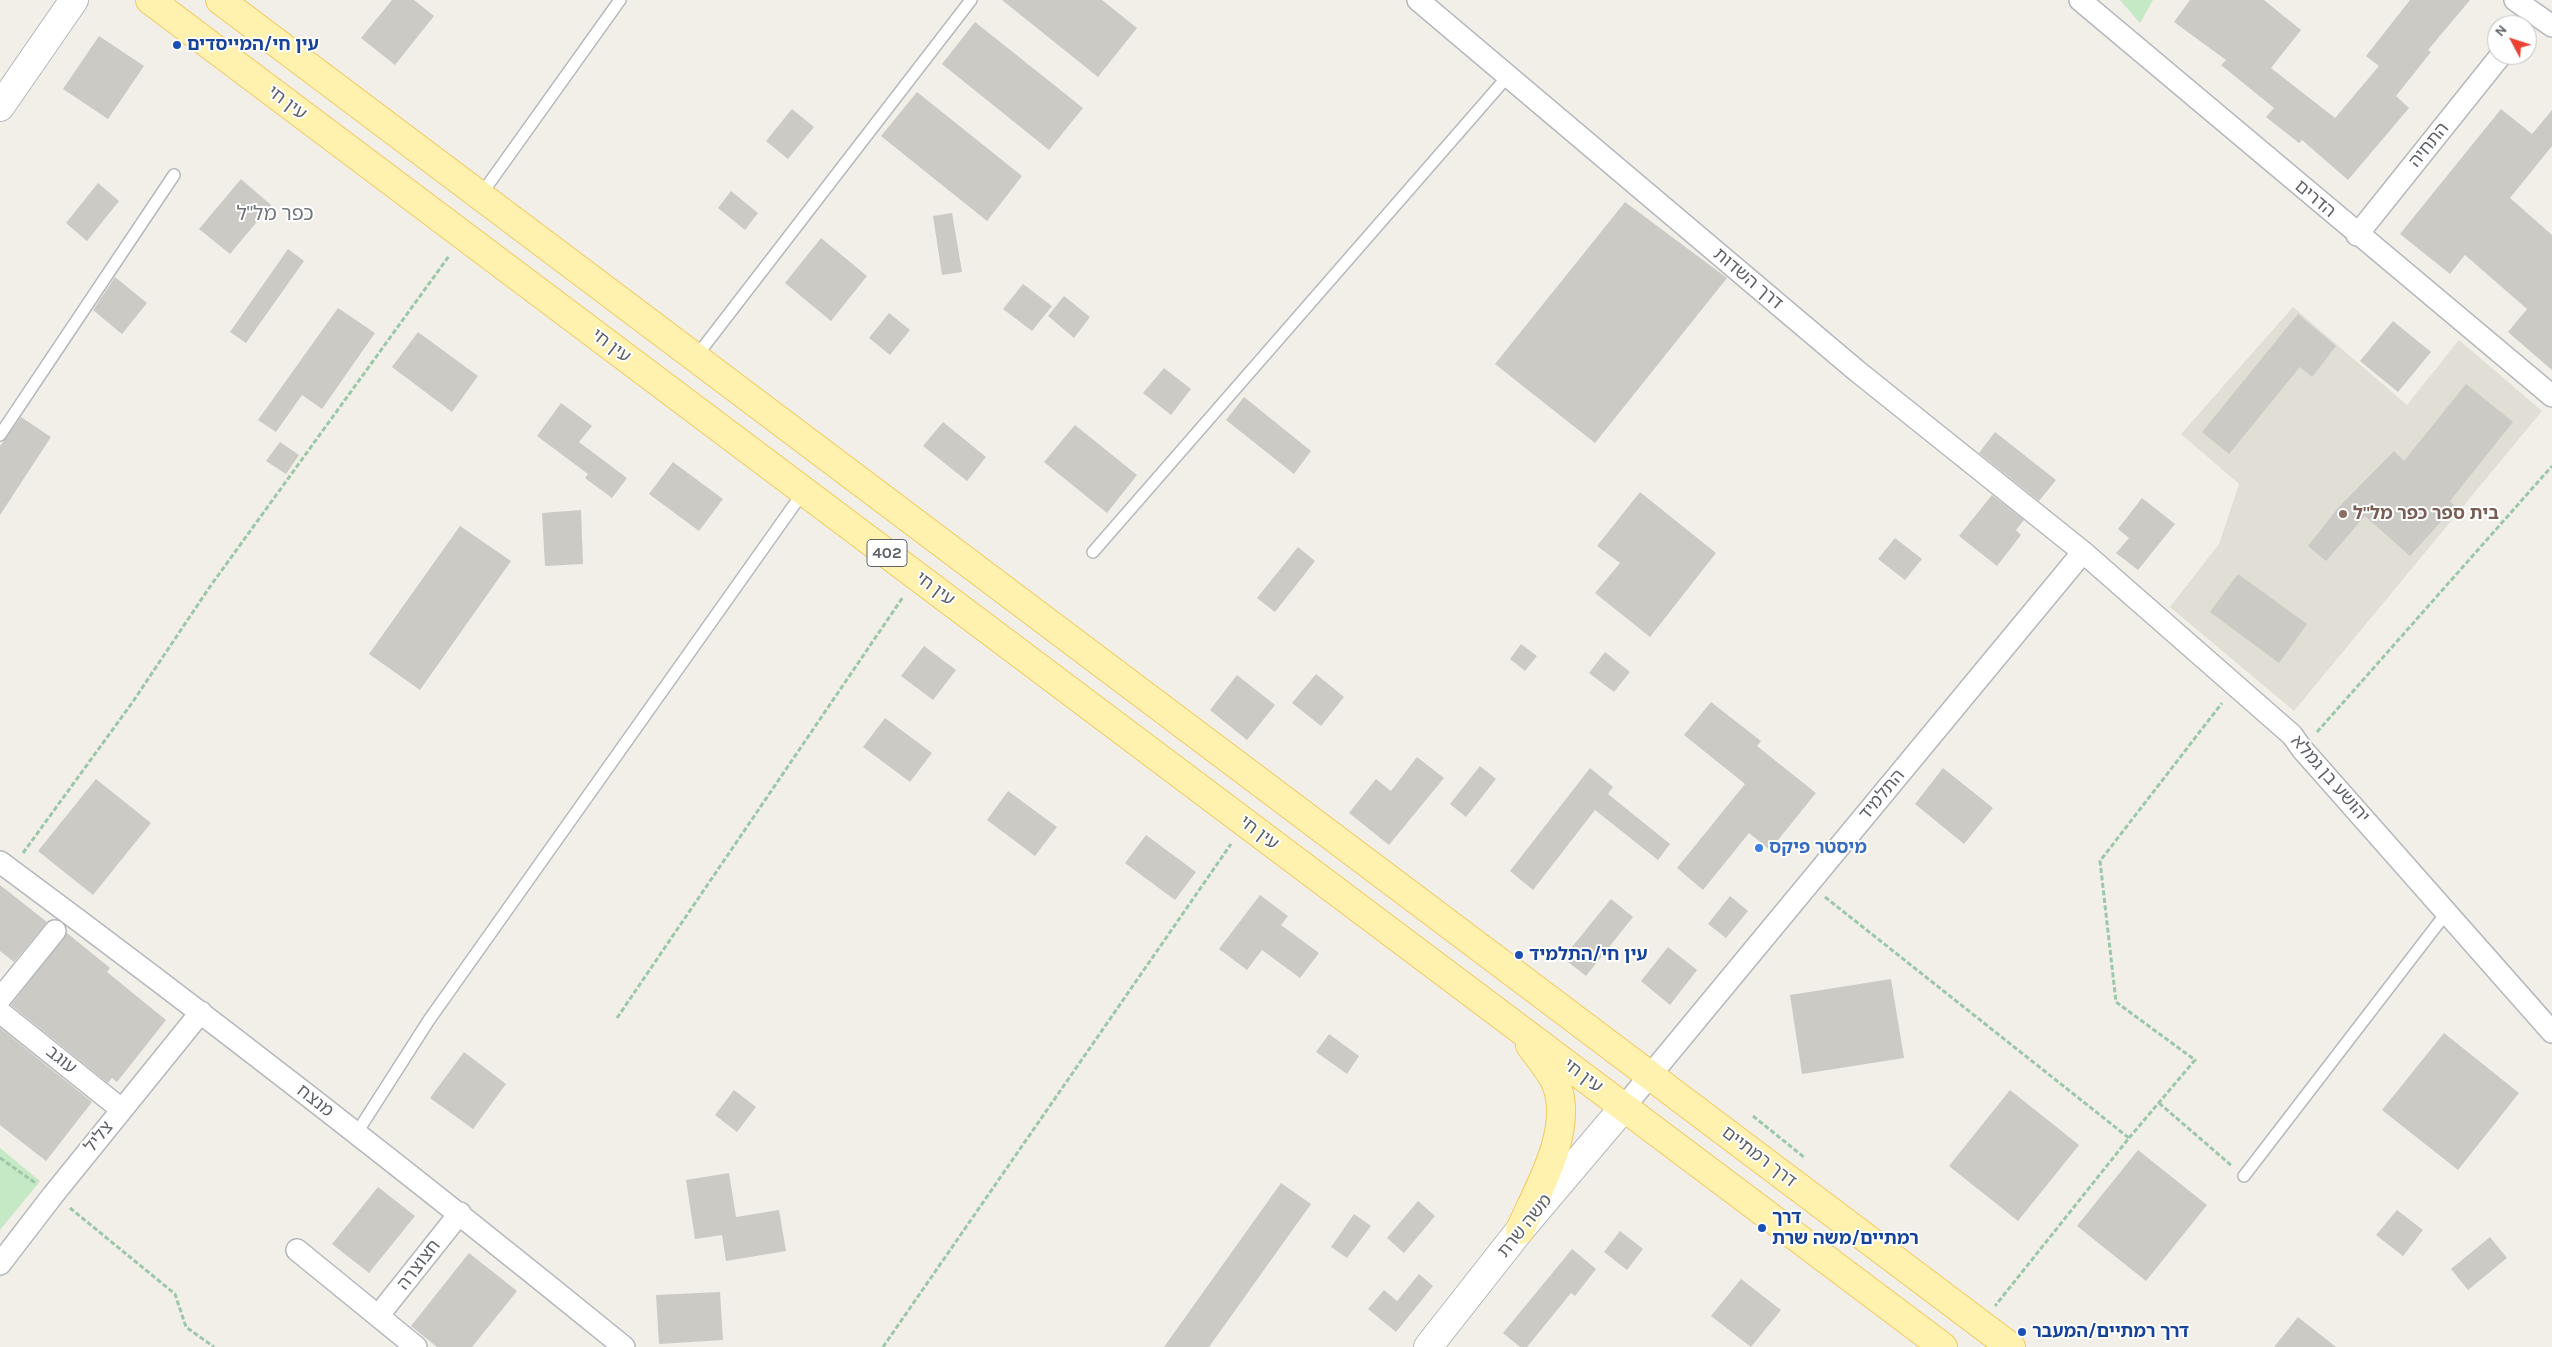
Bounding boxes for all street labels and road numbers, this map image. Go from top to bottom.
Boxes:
street label: עין חי [263,81,311,125]
street label: התחיה [2404,118,2454,172]
street label: הדרים [2290,176,2340,222]
street label: דרך השדות [1709,244,1787,314]
street label: עין חי [587,324,635,368]
road number: 402 [867,540,907,566]
street label: עין חי [911,567,959,611]
street label: יהושע בן גמלא [2286,731,2374,827]
street label: התלמיד [1854,765,1910,825]
street label: עין חי [1235,811,1283,855]
street label: עוגב [41,1041,81,1079]
street label: עין חי [1559,1054,1607,1098]
street label: מנצח [292,1080,338,1122]
street label: צליל [80,1117,118,1157]
street label: דרך רמתיים [1717,1122,1801,1192]
street label: משה שרת [1493,1190,1557,1262]
street label: חצוצרה [393,1235,445,1295]

